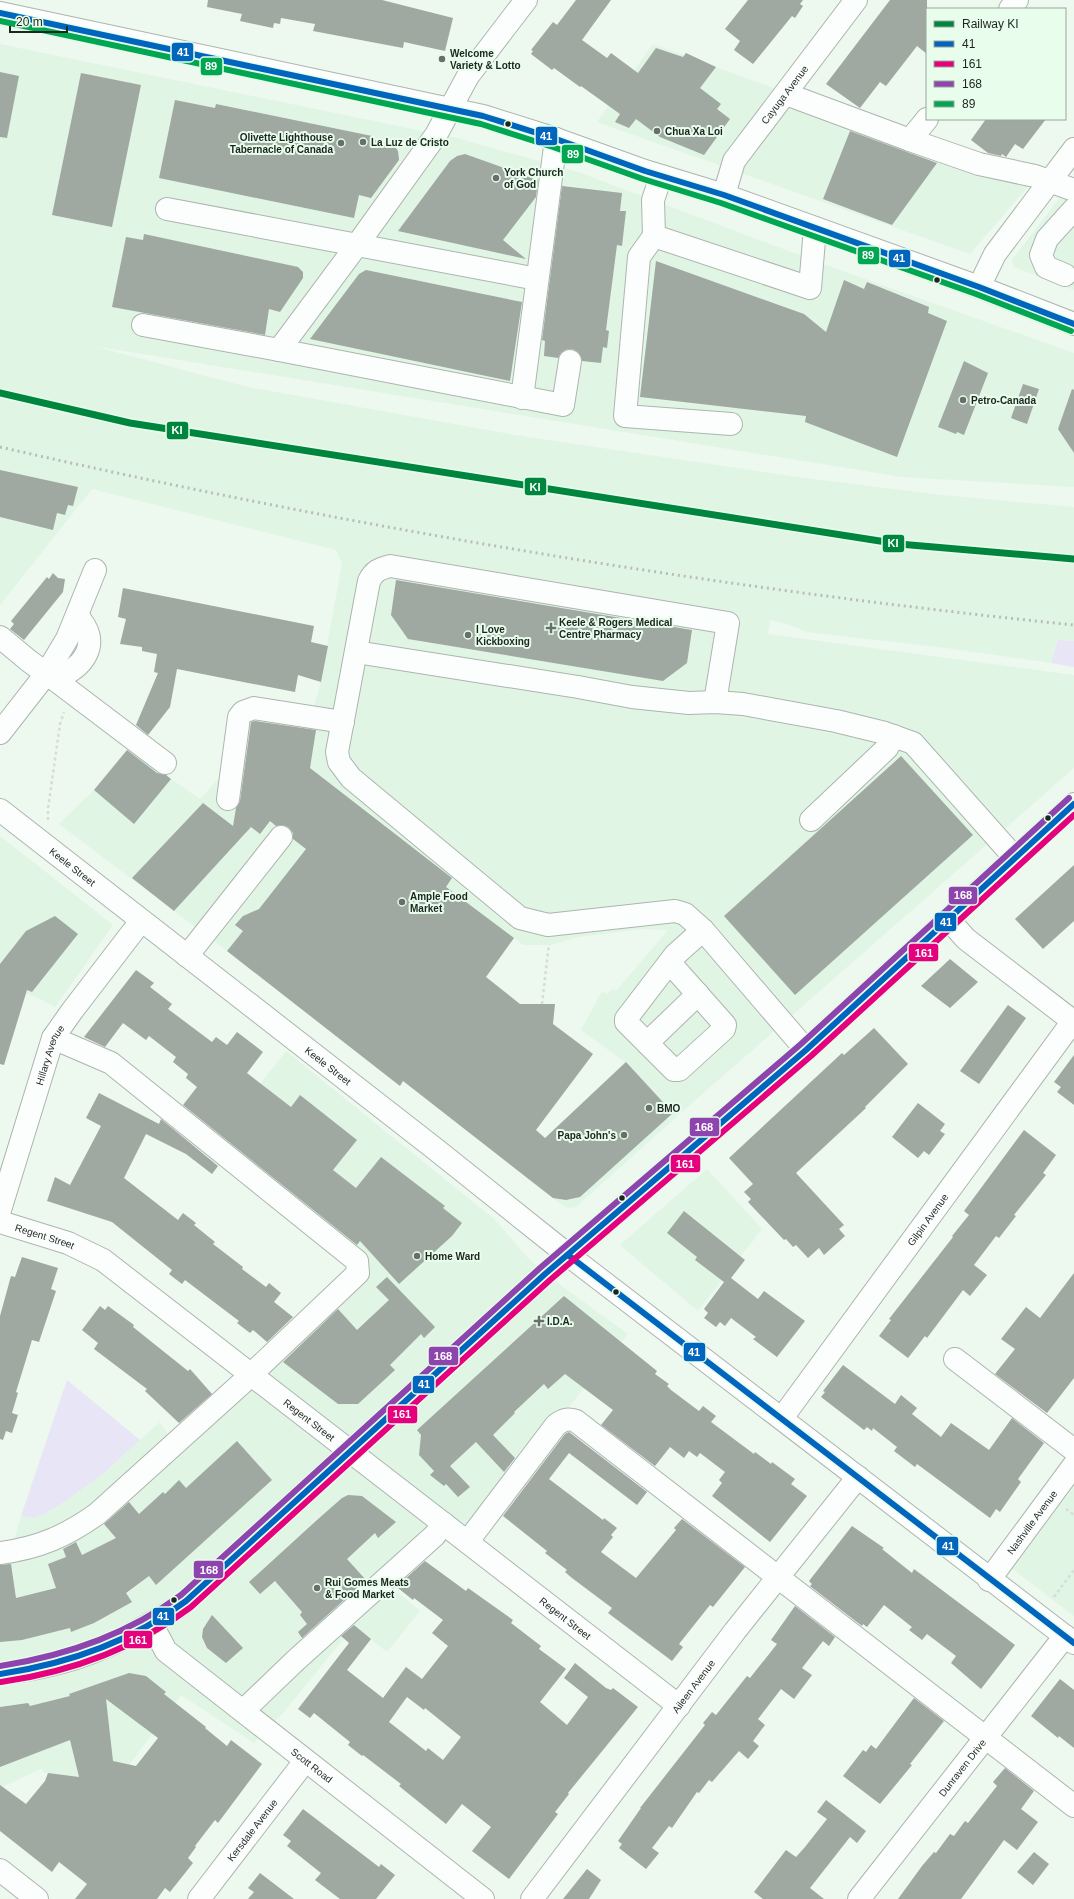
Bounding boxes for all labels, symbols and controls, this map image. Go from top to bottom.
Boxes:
scale bar [10,8,67,34]
legend [926,8,1066,120]
text: 20 m [16,15,43,29]
text: Railway KI [962,17,1019,31]
text: 41 [962,37,976,51]
line badge: 41 [171,42,194,62]
text: 41 [177,46,189,58]
place label: Welcome Variety & Lotto [450,48,521,71]
marker: Welcome Variety & Lotto [437,54,447,64]
line badge: 89 [200,57,223,76]
text: 161 [962,57,982,71]
text: 89 [205,60,217,72]
street label: Cayuga Avenue [759,63,810,126]
text: 168 [962,77,982,91]
text: 89 [962,97,976,111]
unlabelled marker [503,119,513,129]
line badge: 41 [535,126,558,146]
marker: Chua Xa Loi [652,126,662,136]
place label: Chua Xa Loi [665,126,723,137]
text: 41 [540,130,552,142]
place label: Olivette Lighthouse Tabernacle of Canada [230,132,333,155]
marker: La Luz de Cristo [358,137,368,147]
place label: La Luz de Cristo [371,137,449,148]
marker: Olivette Lighthouse Tabernacle of Canada [336,138,346,148]
line badge: 89 [561,144,584,164]
text: 89 [567,148,579,160]
place label: York Church of God [504,167,563,190]
marker: York Church of God [491,173,501,183]
line badge: 89 [857,246,880,265]
text: 89 [862,249,874,261]
line badge: 41 [888,249,911,268]
text: 41 [893,252,905,264]
unlabelled marker [932,275,942,285]
marker: Petro-Canada [958,395,968,405]
place label: Petro-Canada [971,395,1036,406]
line badge: KI [166,421,189,440]
text: KI [172,424,183,436]
line badge: KI [524,477,547,496]
text: KI [530,481,541,493]
line badge: KI [882,534,905,553]
text: KI [888,537,899,549]
place label: Keele & Rogers Medical Centre Pharmacy [559,617,673,640]
marker: Keele & Rogers Medical Centre Pharmacy [546,623,556,633]
place label: I Love Kickboxing [476,624,530,647]
marker: I Love Kickboxing [463,630,473,640]
unlabelled marker [1043,813,1053,823]
street label: Keele Street [47,845,98,888]
line badge: 168 [948,886,978,905]
text: 168 [954,889,972,901]
place label: Ample Food Market [410,891,468,914]
marker: Ample Food Market [397,897,407,907]
line badge: 41 [934,912,957,932]
text: 41 [940,916,952,928]
line badge: 161 [908,943,939,962]
text: 161 [915,947,933,959]
street label: Hillary Avenue [33,1022,66,1086]
street label: Keele Street [303,1044,353,1087]
marker: BMO [644,1103,654,1113]
place label: BMO [657,1103,681,1114]
line badge: 168 [689,1117,720,1137]
text: 168 [695,1121,713,1133]
place label: Papa John's [557,1130,616,1141]
marker: Papa John's [619,1130,629,1140]
line badge: 161 [670,1154,701,1173]
text: 161 [676,1158,694,1170]
street label: Gilpin Avenue [905,1191,950,1248]
unlabelled marker [617,1193,627,1203]
street label: Regent Street [14,1222,77,1251]
marker: Home Ward [412,1251,422,1261]
place label: Home Ward [425,1251,480,1262]
unlabelled marker [611,1287,621,1297]
marker: I.D.A. [534,1316,544,1326]
place label: I.D.A. [547,1316,573,1327]
line badge: 41 [683,1342,706,1362]
line badge: 168 [428,1346,459,1366]
text: 41 [688,1346,700,1358]
text: 168 [434,1350,452,1362]
line badge: 41 [412,1375,435,1394]
text: 41 [418,1378,430,1390]
street label: Regent Street [282,1396,337,1443]
line badge: 161 [387,1405,418,1424]
text: 161 [393,1408,411,1420]
street label: Nashville Avenue [1005,1488,1059,1556]
line badge: 41 [936,1536,959,1556]
text: 41 [942,1540,954,1552]
line badge: 168 [193,1560,224,1579]
text: 168 [200,1564,218,1576]
place label: Rui Gomes Meats & Food Market [325,1577,409,1600]
marker: Rui Gomes Meats & Food Market [312,1583,322,1593]
unlabelled marker [169,1595,179,1605]
street label: Regent Street [538,1595,593,1641]
line badge: 41 [152,1607,175,1626]
text: 41 [157,1610,169,1622]
line badge: 161 [123,1630,153,1649]
text: 161 [129,1634,147,1646]
street label: Aileen Avenue [670,1657,717,1715]
street label: Dunraven Drive [936,1736,988,1798]
street label: Scott Road [289,1746,335,1785]
street label: Kersdale Avenue [225,1796,280,1863]

